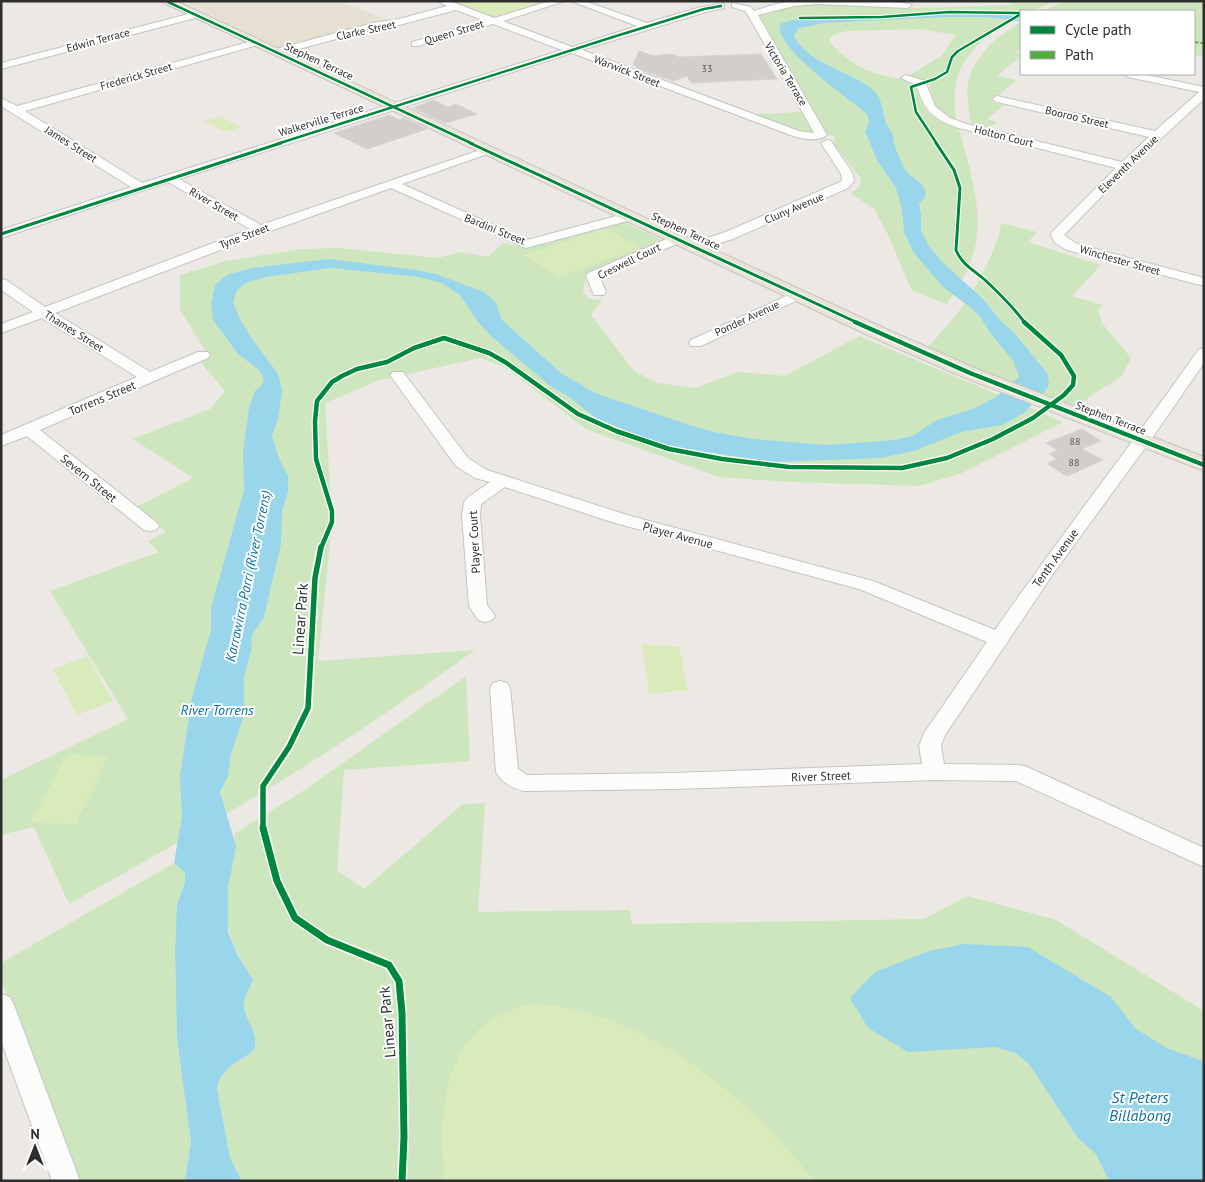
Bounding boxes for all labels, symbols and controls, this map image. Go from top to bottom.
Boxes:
legend [1020,10,1195,75]
street label: Queen Street [423,16,486,48]
street label: Clarke Street [335,17,397,43]
text: Cycle path [1065,20,1131,39]
street label: Edwin Terrace [65,25,132,55]
street label: Stephen Terrace [282,39,356,83]
street label: Victoria Terrace [761,39,811,109]
text: Path [1065,45,1094,64]
street label: Warwick Street [592,52,662,90]
street label: Frederick Street [98,59,174,93]
house number: 33 [702,62,712,75]
street label: Walkerville Terrace [277,100,366,140]
street label: Booroo Street [1044,103,1110,131]
street label: James Street [41,122,100,166]
street label: Holton Court [973,122,1035,150]
street label: Eleventh Avenue [1095,132,1161,196]
street label: River Street [187,184,242,224]
street label: Cluny Avenue [762,189,826,227]
street label: Stephen Terrace [649,209,723,253]
street label: Bardini Street [462,210,528,248]
street label: Tyne Street [217,220,271,252]
street label: Creswell Court [595,240,663,282]
street label: Winchester Street [1078,242,1162,278]
street label: Ponder Avenue [712,297,782,339]
street label: Thames Street [42,307,107,355]
street label: Torrens Street [66,377,138,419]
street label: Stephen Terrace [1074,398,1149,438]
house number: 88 [1070,435,1080,448]
street label: Severn Street [58,451,120,505]
house number: 88 [1069,456,1079,469]
water label: Karrawirra Parri (River Torrens) [221,488,275,663]
street label: Player Court [465,510,483,574]
street label: Player Avenue [641,518,715,552]
street label: Tenth Avenue [1029,526,1081,590]
street label: Linear Park [288,582,312,655]
water label: River Torrens [180,701,254,719]
street label: River Street [791,767,851,785]
street label: Linear Park [374,985,400,1059]
water label: St Peters Billabong [1109,1087,1171,1125]
north arrow [10,1122,60,1172]
text: N [30,1125,40,1143]

